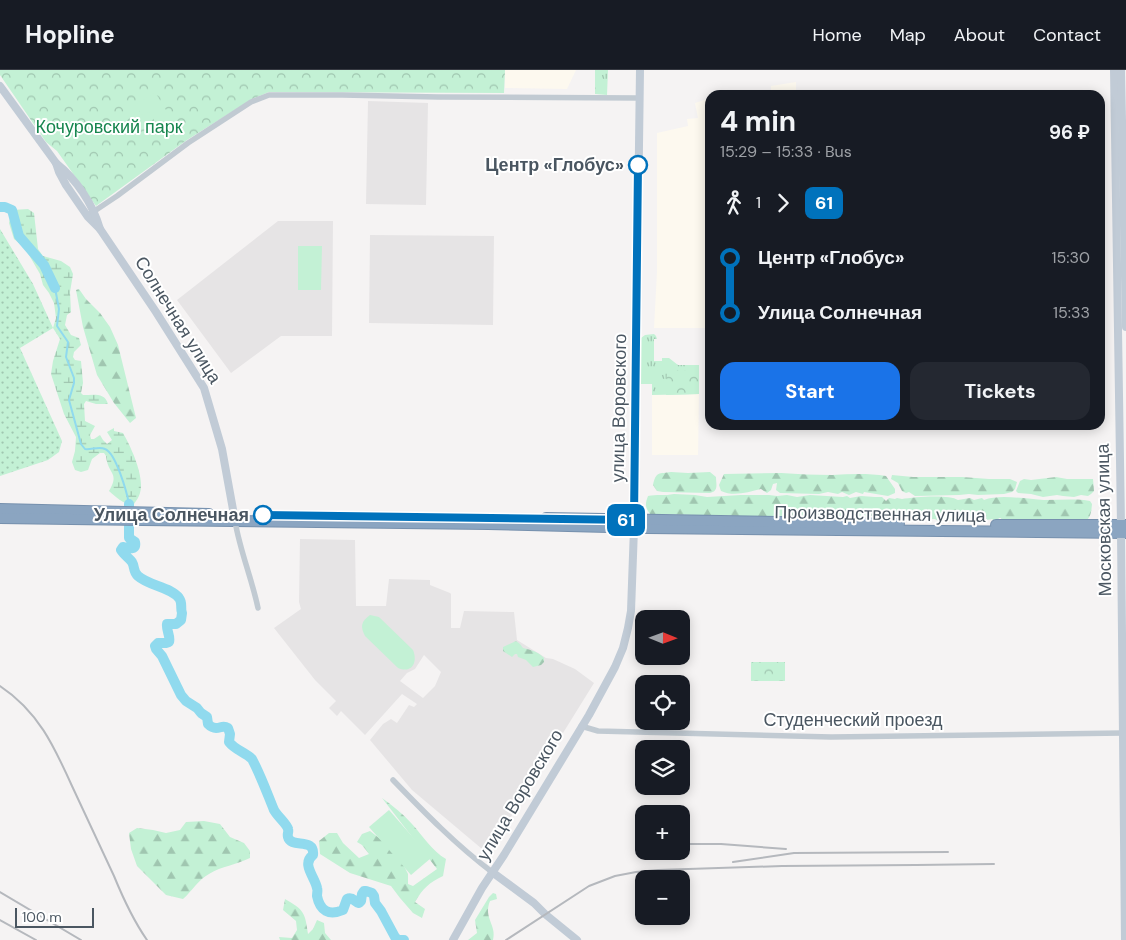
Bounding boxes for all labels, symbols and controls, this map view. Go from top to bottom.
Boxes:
text: Hopline [25,19,115,50]
text: Home [812,23,862,47]
text: Map [890,23,926,47]
text: About [954,23,1005,47]
text: Contact [1033,23,1101,47]
text: 4 min [720,103,796,140]
park label: Кочуровский парк [35,115,183,139]
text: 96 ₽ [1049,120,1090,145]
text: 15:29 – 15:33 · Bus [720,141,852,162]
place label: Центр «Глобус» [485,153,624,177]
marker: Центр «Глобус» [628,155,648,175]
icon: walk [720,189,748,217]
icon: forward [769,189,797,217]
text: 61 [815,191,833,215]
text: 1 [756,192,761,213]
text: Центр «Глобус» [758,245,904,270]
text: 15:30 [1052,247,1090,268]
street label: Солнечная улица [129,252,227,389]
text: Улица Солнечная [758,300,922,325]
text: 15:33 [1053,302,1090,323]
street label: улица Воровского [606,333,632,483]
button: Start [720,362,900,420]
button: Tickets [910,362,1090,420]
street label: Московская улица [1091,442,1117,597]
street label: Производственная улица [774,500,987,528]
place label: Улица Солнечная [94,503,249,527]
line badge: 61 [604,504,648,536]
marker: Улица Солнечная [253,505,273,525]
text: 61 [617,508,635,532]
north arrow [635,610,690,665]
map controls [635,610,690,925]
button: locate [635,675,690,730]
street label: Студенческий проезд [763,708,943,732]
street label: улица Воровского [471,725,569,865]
button: layers [635,740,690,795]
button: + [635,805,690,860]
button: − [635,870,690,925]
scale bar [15,905,94,928]
text: 100 m [22,908,62,926]

